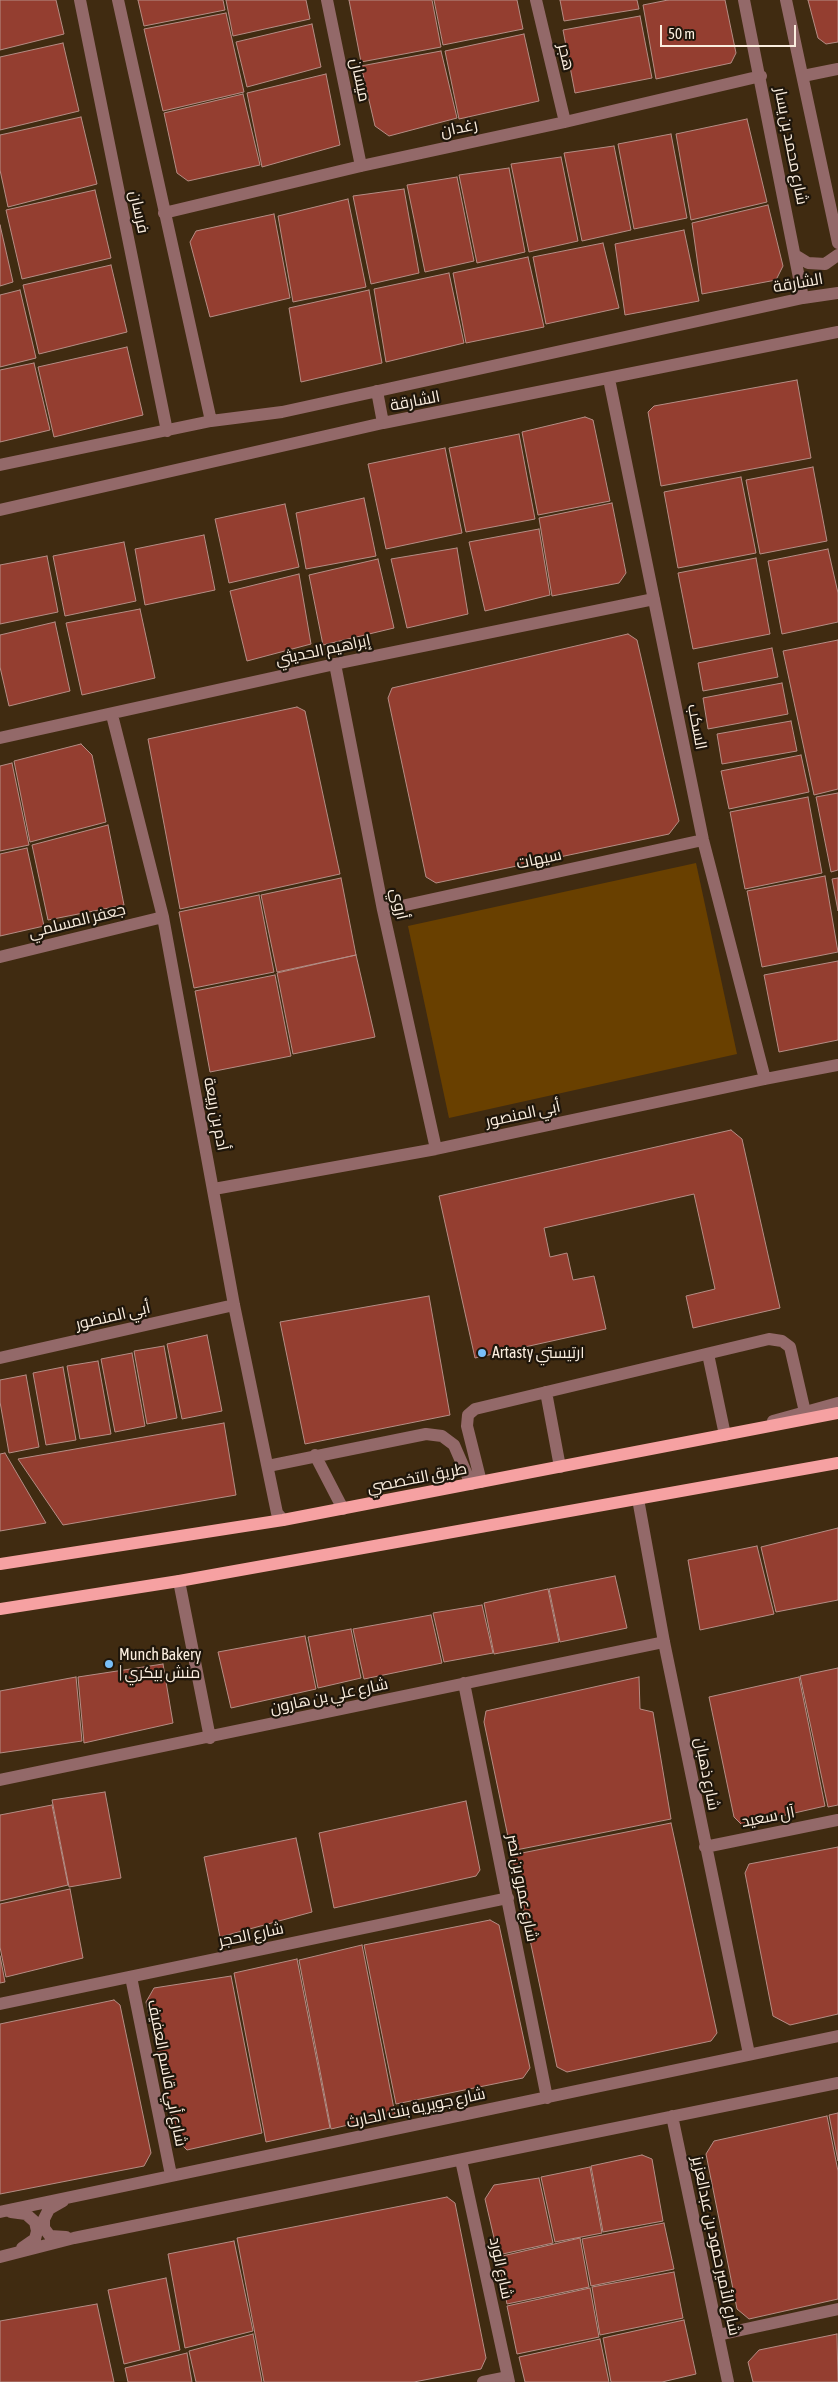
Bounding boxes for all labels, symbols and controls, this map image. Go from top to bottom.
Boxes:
scale bar [663,15,799,47]
text: 50 m [668,25,695,42]
street label: هجر [554,42,578,72]
street label: ميسان [346,56,374,104]
street label: شارع محمد بن يسار [770,86,812,206]
street label: رغدان [439,115,479,141]
street label: فرسان [125,189,153,235]
street label: الشارقة [772,269,824,297]
street label: الشارقة [388,387,442,415]
street label: إبراهيم الحديثي [274,631,372,669]
street label: السكب [683,703,711,751]
street label: سيهات [515,845,563,873]
street label: أروي [386,887,412,921]
street label: جعفر المسلمي [26,900,128,942]
street label: أدم بن ربيعة [199,1076,233,1152]
street label: أبي المنصور [484,1097,562,1131]
street label: أبي المنصور [74,1298,152,1334]
place label: Artasty ارتيستي [492,1343,585,1363]
marker: Artasty ارتيستي [476,1347,488,1359]
street label: طريق التخصصي [365,1459,469,1497]
place label: Munch Bakery | منش بيكري [119,1645,201,1683]
marker: Munch Bakery | منش بيكري [103,1658,115,1670]
street label: شارع علي بن هارون [268,1674,390,1718]
street label: شارع ذهبان [691,1736,723,1812]
street label: آل سعيد [740,1802,796,1832]
street label: شارع عمرو بن نصر [502,1833,542,1943]
street label: شارع الحجر [217,1919,285,1951]
street label: شارع أبي قاسم العفيف [143,1998,191,2148]
street label: شارع جويرية بنت الحارث [345,2084,487,2132]
street label: شارع الأمير حمود بن عبدالعزيز [688,2154,744,2338]
street label: شارع الورد [485,2235,517,2301]

